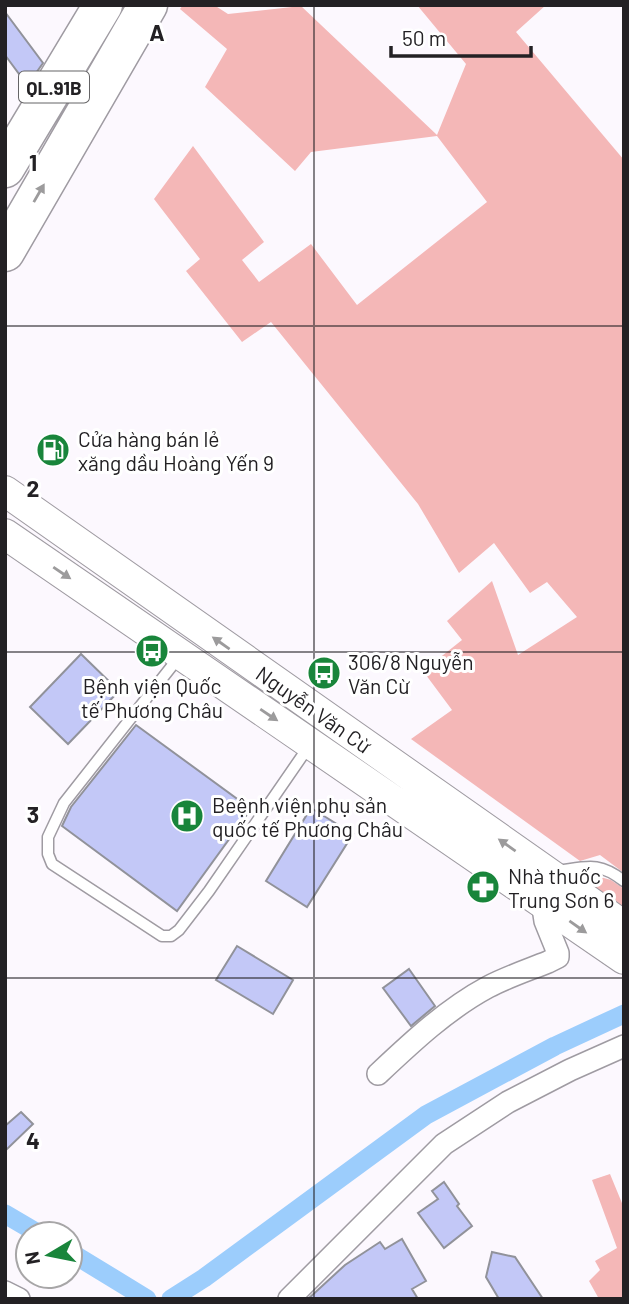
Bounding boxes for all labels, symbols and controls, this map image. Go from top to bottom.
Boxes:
scale bar [391,14,531,58]
text: A [149,18,165,46]
text: 50 m [402,25,446,50]
road number: QL.91B [19,72,89,102]
text: 1 [29,148,37,176]
one-way arrow [33,184,46,203]
place label: Cửa hàng bán lẻ xăng dầu Hoàng Yến 9 [78,426,274,475]
fuel station icon: Cửa hàng bán lẻ xăng dầu Hoàng Yến 9 [34,431,72,469]
text: 2 [27,474,39,502]
one-way arrow [52,566,71,579]
bus stop icon: Bệnh viện Quốc tế Phương Châu [133,632,171,670]
one-way arrow [212,636,230,650]
place label: 306/8 Nguyễn Văn Cừ [348,649,474,698]
bus stop icon: 306/8 Nguyễn Văn Cừ [305,654,343,692]
street label: Nguyễn Văn Cừ [252,660,377,758]
place label: Bệnh viện Quốc tế Phương Châu [81,673,223,722]
one-way arrow [260,708,279,721]
place label: Beệnh viện phụ sản quốc tế Phương Châu [212,792,403,841]
hospital icon: Beệnh viện phụ sản quốc tế Phương Châu [168,797,206,835]
text: 3 [27,800,39,828]
one-way arrow [498,838,516,852]
place label: Nhà thuốc Trung Sơn 6 [508,863,614,912]
pharmacy icon: Nhà thuốc Trung Sơn 6 [464,868,502,906]
one-way arrow [569,920,587,934]
text: 4 [26,1126,40,1154]
north arrow [14,1220,84,1290]
text: N [19,1250,44,1266]

